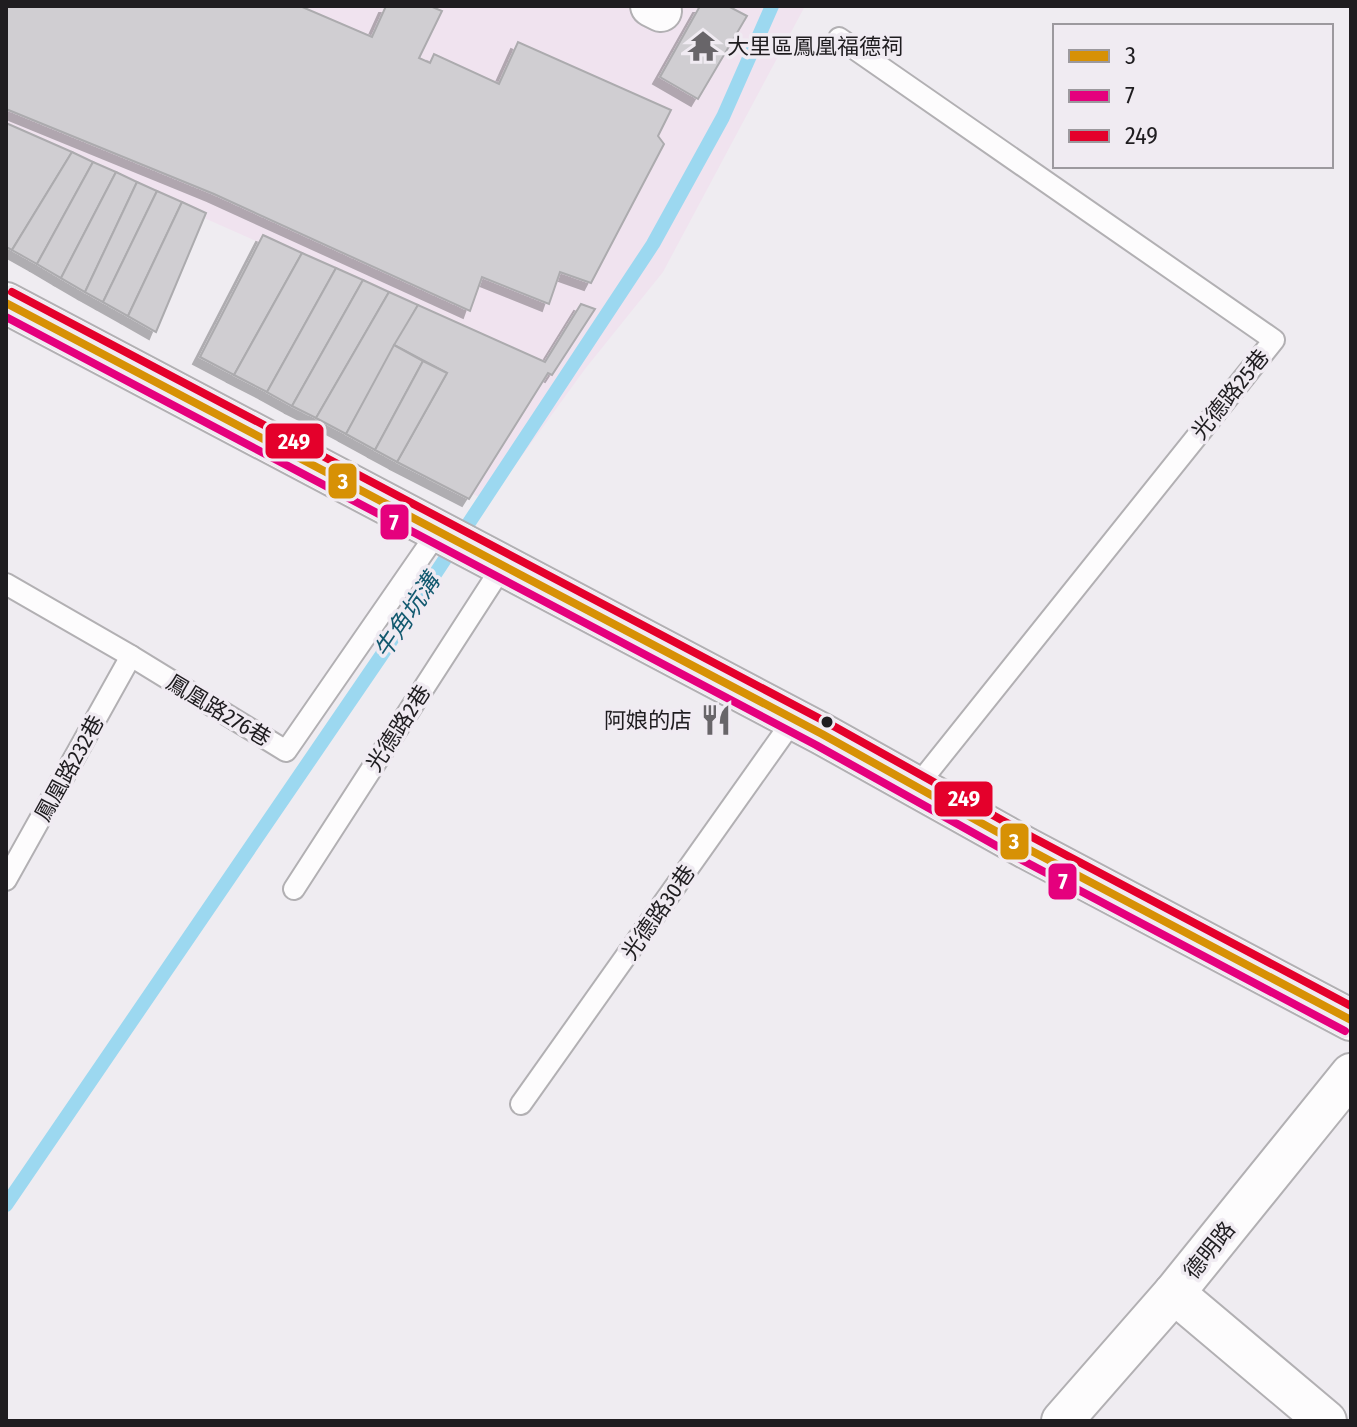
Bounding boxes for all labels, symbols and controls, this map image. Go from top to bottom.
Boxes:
legend [1053,24,1333,168]
temple icon: 大里區鳳凰福德祠 [686,29,720,63]
place label: 大里區鳳凰福德祠 [727,33,903,60]
text: 3 [1125,42,1136,70]
text: 7 [1125,82,1135,110]
text: 249 [1125,122,1158,150]
street label: 光德路25巷 [1186,344,1275,445]
line badge: 249 [264,422,325,460]
text: 249 [277,428,310,455]
line badge: 3 [327,462,358,500]
text: 3 [337,468,348,495]
line badge: 7 [379,503,410,541]
text: 7 [389,509,399,536]
water label: 牛角坑溝 [369,566,447,664]
street label: 鳳凰路276巷 [162,669,276,752]
street label: 光德路2巷 [360,680,436,777]
restaurant icon: 阿娘的店 [699,703,733,737]
place label: 阿娘的店 [604,707,692,734]
street label: 鳳凰路232巷 [29,710,110,826]
unlabelled marker [819,714,835,730]
line badge: 249 [933,780,994,818]
text: 249 [947,785,980,812]
line badge: 3 [999,822,1030,861]
text: 3 [1008,828,1019,855]
street label: 光德路30巷 [616,860,701,965]
line badge: 7 [1047,862,1078,901]
text: 7 [1058,868,1068,895]
street label: 德明路 [1178,1216,1241,1284]

